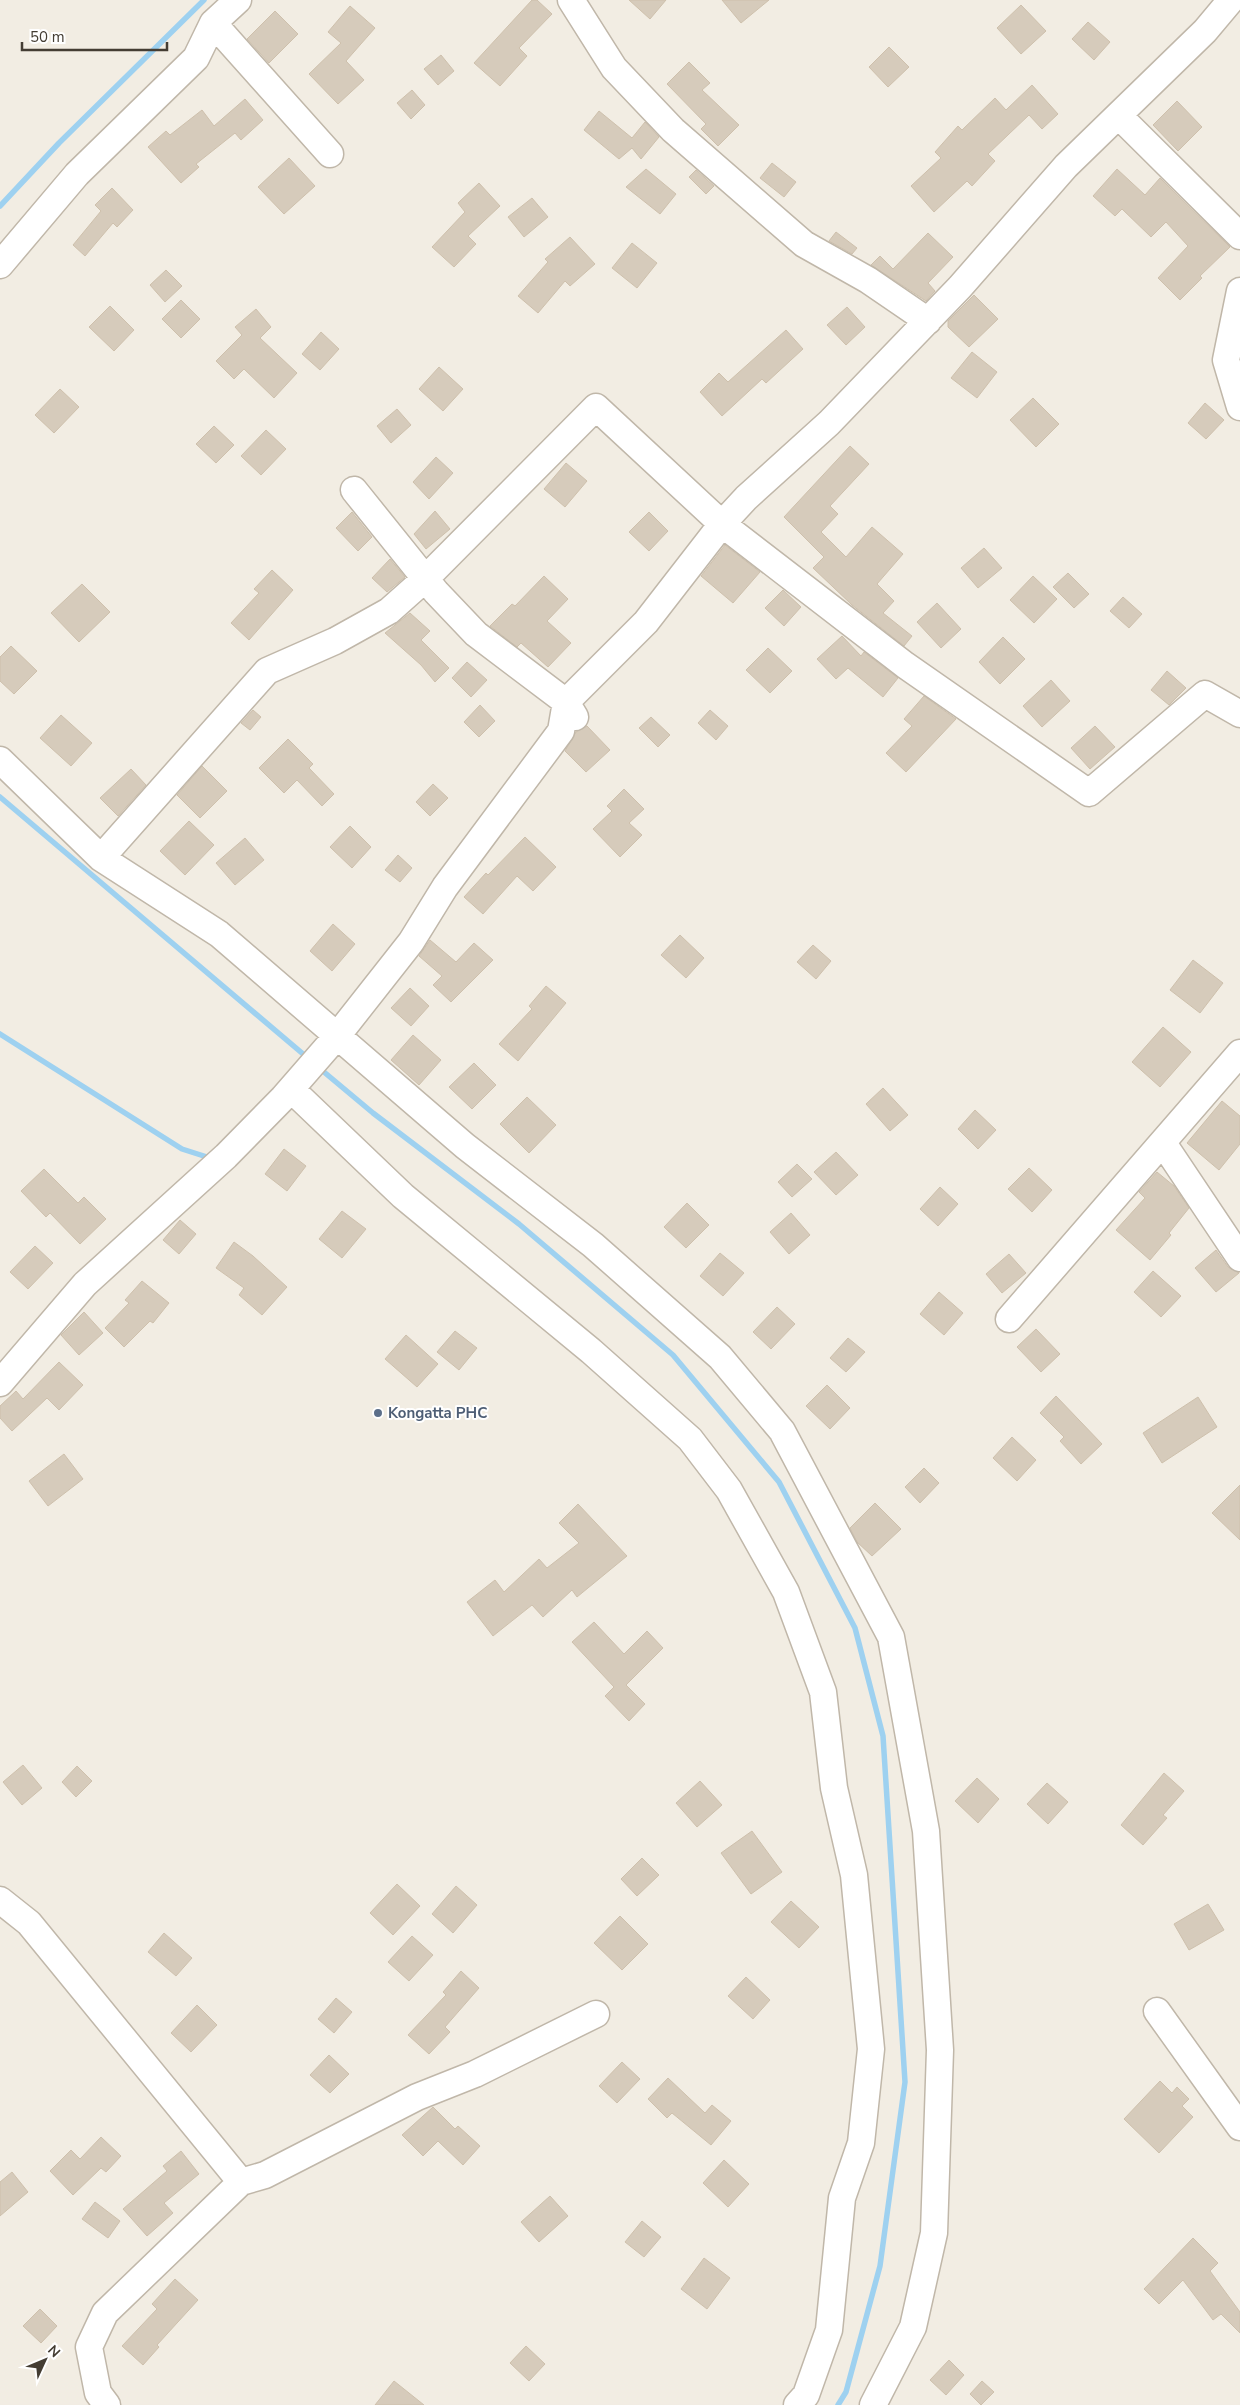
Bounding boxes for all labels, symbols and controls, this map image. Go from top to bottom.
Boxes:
scale bar [22,20,168,52]
text: 50 m [30,27,65,47]
place label: Kongatta PHC [388,1403,487,1423]
marker: Kongatta PHC [372,1407,384,1419]
north arrow [20,2335,70,2385]
text: N [44,2341,64,2362]

